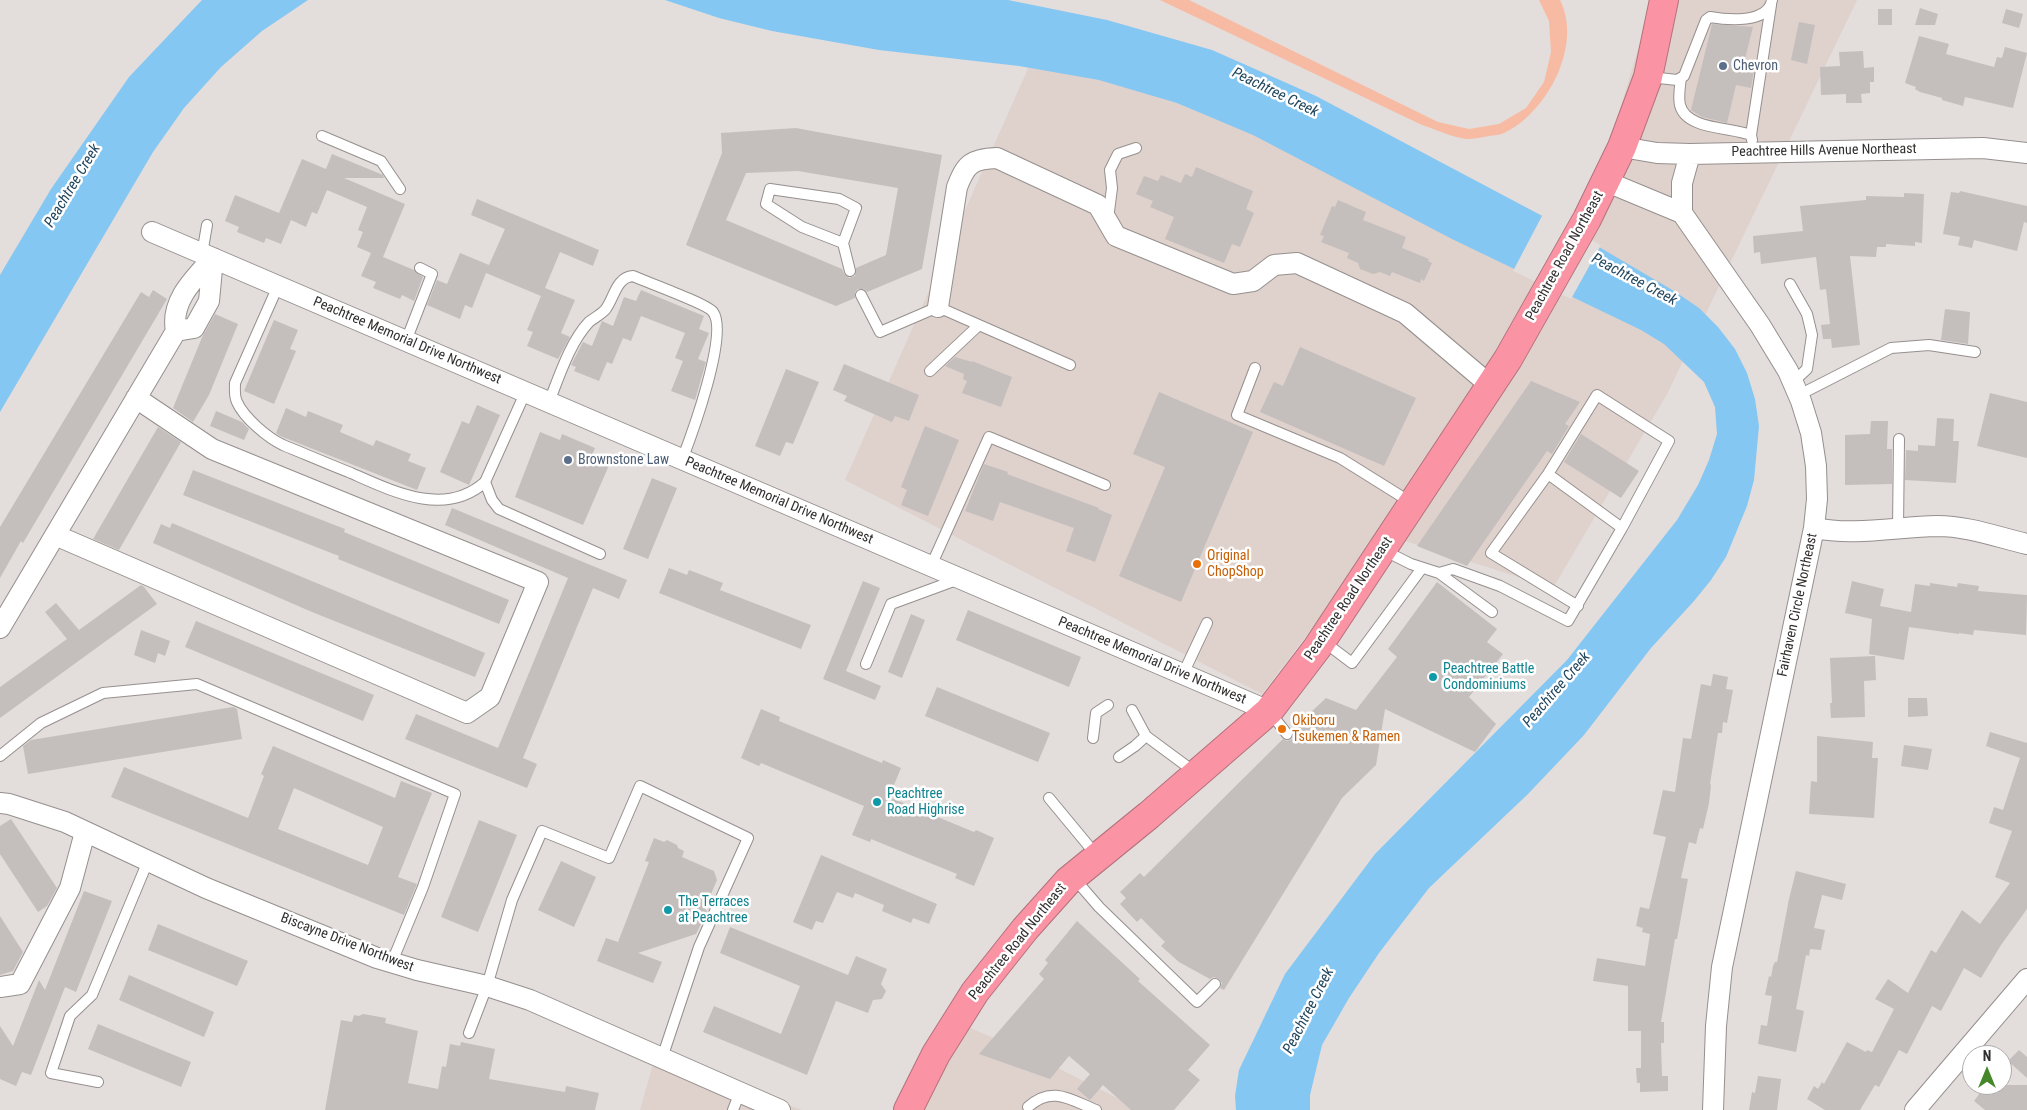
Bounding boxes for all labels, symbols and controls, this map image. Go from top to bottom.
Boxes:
place label: Chevron [1733,58,1778,74]
marker: Chevron [1717,60,1729,72]
water label: Peachtree Creek [1229,64,1321,122]
water label: Peachtree Creek [41,141,105,231]
street label: Peachtree Hills Avenue Northeast [1731,141,1917,161]
street label: Peachtree Road Northeast [1522,188,1608,324]
water label: Peachtree Creek [1588,250,1680,310]
street label: Peachtree Memorial Drive Northwest [310,294,504,388]
place label: Brownstone Law [578,452,669,468]
marker: Brownstone Law [562,454,574,466]
street label: Peachtree Memorial Drive Northwest [682,454,876,548]
street label: Fairhaven Circle Northeast [1775,532,1821,678]
street label: Peachtree Road Northeast [1301,534,1397,664]
place label: Original ChopShop [1207,548,1264,580]
marker: Original ChopShop [1191,558,1203,570]
street label: Peachtree Memorial Drive Northwest [1055,614,1249,708]
water label: Peachtree Creek [1519,649,1595,731]
place label: Peachtree Battle Condominiums [1443,661,1534,694]
marker: Peachtree Battle Condominiums [1427,671,1439,683]
place label: Okiboru Tsukemen & Ramen [1292,713,1400,746]
marker: Okiboru Tsukemen & Ramen [1276,723,1288,735]
place label: Peachtree Road Highrise [887,786,964,819]
marker: Peachtree Road Highrise [871,796,883,808]
street label: Peachtree Road Northeast [966,880,1070,1004]
place label: The Terraces at Peachtree [678,894,749,926]
marker: The Terraces at Peachtree [662,904,674,916]
street label: Biscayne Drive Northwest [278,910,416,976]
water label: Peachtree Creek [1280,965,1338,1057]
north arrow [1962,1045,2012,1095]
text: N [1983,1048,1991,1064]

